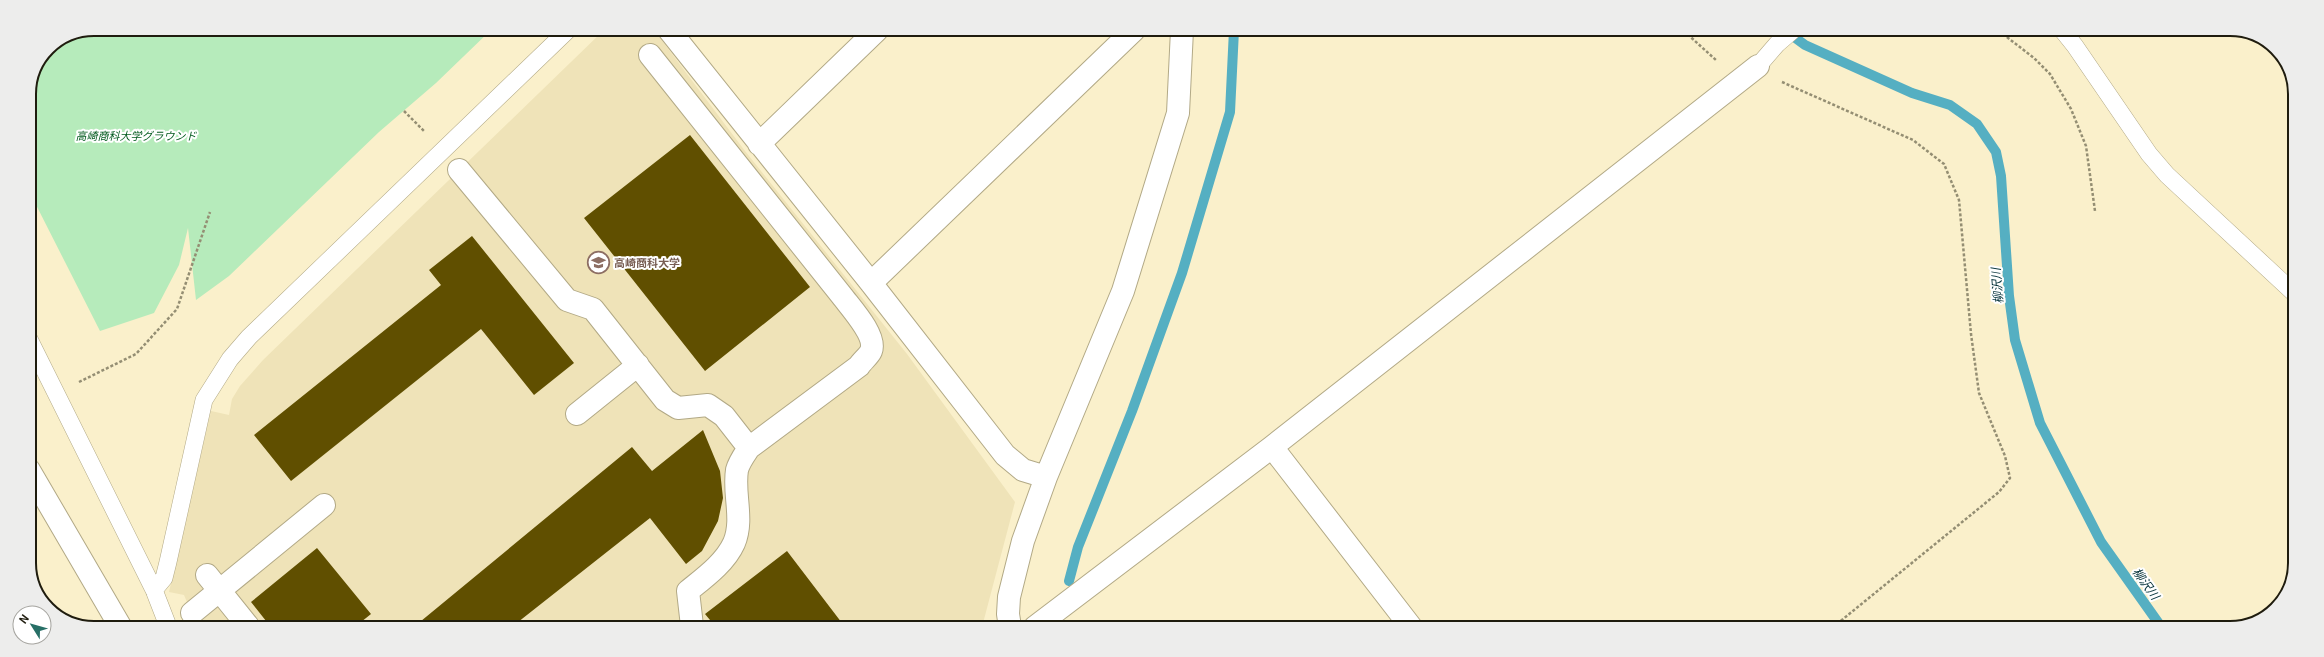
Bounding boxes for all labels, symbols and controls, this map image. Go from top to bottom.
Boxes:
park label: 高崎商科大学グラウンド [76,127,197,143]
school or university icon: 高崎商科大学 [586,249,612,275]
place label: 高崎商科大学 [614,254,680,270]
water label: 柳沢川 [1986,265,2006,305]
water label: 柳沢川 [2130,563,2166,604]
north arrow [12,605,52,645]
text: N [14,610,32,626]

